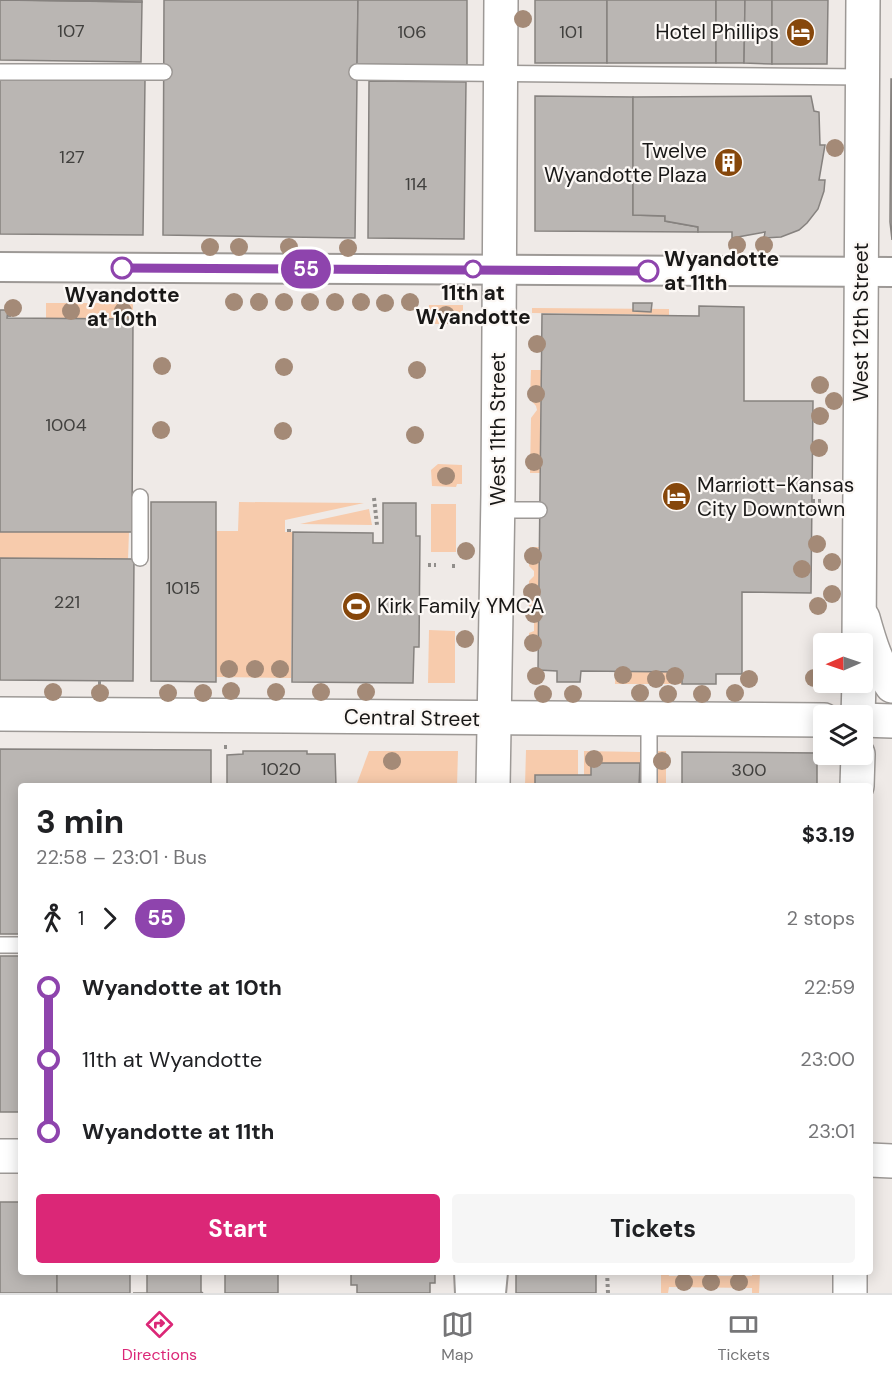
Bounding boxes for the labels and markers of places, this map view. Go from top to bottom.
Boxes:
hotel icon: Hotel Phillips [784,16,816,48]
place label: Hotel Phillips [655,18,779,46]
place label: Twelve Wyandotte Plaza [544,137,707,189]
building icon: Twelve Wyandotte Plaza [712,147,744,179]
place label: Wyandotte at 11th [664,245,779,297]
marker: Wyandotte at 10th [111,257,133,279]
marker: 11th at Wyandotte [464,260,482,278]
marker: Wyandotte at 11th [637,260,659,282]
place label: 11th at Wyandotte [415,279,531,331]
place label: Wyandotte at 10th [64,281,180,333]
place label: Marriott-Kansas City Downtown [697,471,854,523]
hotel icon: Marriott-Kansas City Downtown [660,481,692,513]
sports icon: Kirk Family YMCA [340,590,372,622]
place label: Kirk Family YMCA [377,592,544,620]

